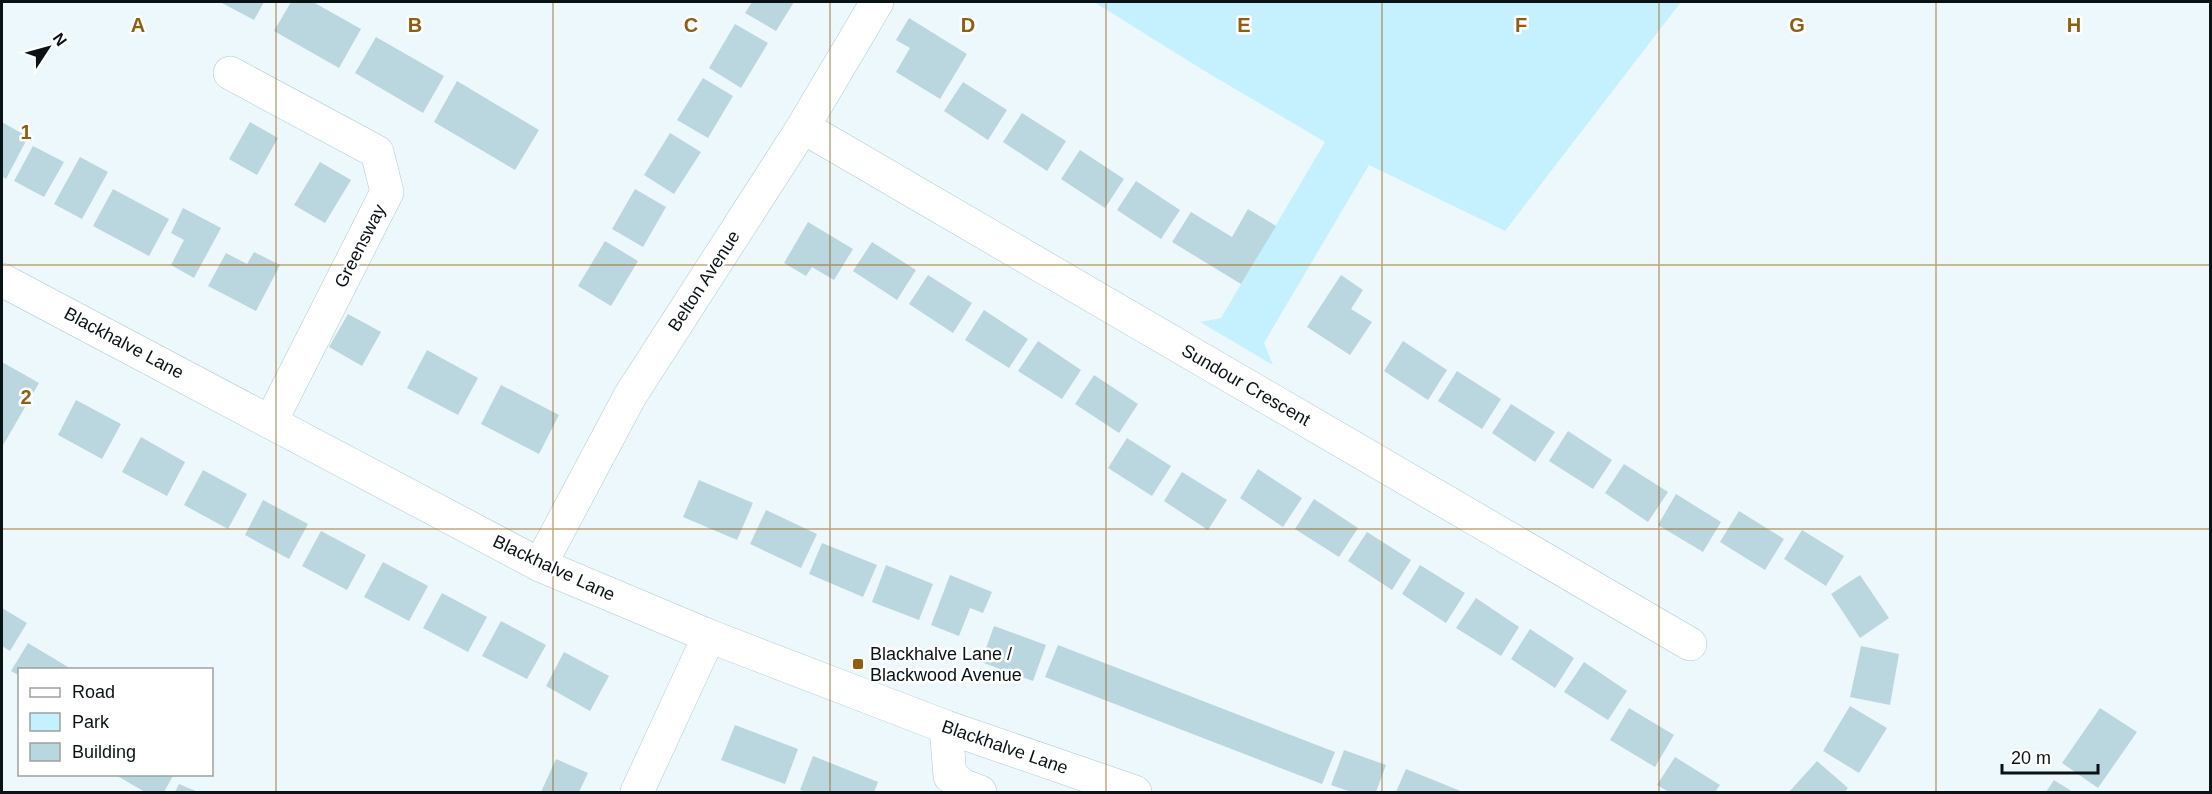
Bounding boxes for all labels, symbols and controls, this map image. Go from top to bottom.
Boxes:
text: A [131,14,145,36]
text: B [408,14,422,36]
text: C [684,14,698,36]
text: D [961,14,975,36]
text: E [1237,14,1251,36]
text: F [1515,14,1527,36]
text: G [1789,14,1805,36]
text: H [2067,14,2081,36]
north arrow [18,18,78,78]
text: N [49,30,70,49]
text: 1 [20,121,32,143]
street label: Greensway [330,201,390,291]
street label: Belton Avenue [664,227,744,335]
street label: Blackhalve Lane [61,303,187,383]
street label: Sundour Crescent [1178,340,1314,430]
text: 2 [20,386,32,408]
street label: Blackhalve Lane [490,531,618,605]
place label: Blackhalve Lane / Blackwood Avenue [870,644,1022,685]
marker: Blackhalve Lane / Blackwood Avenue [851,657,865,671]
legend [18,668,213,776]
text: Road [72,682,115,702]
text: Park [72,712,110,732]
street label: Blackhalve Lane [939,716,1071,778]
scale bar [2002,737,2098,775]
text: Building [72,742,136,762]
text: 20 m [2011,748,2051,768]

